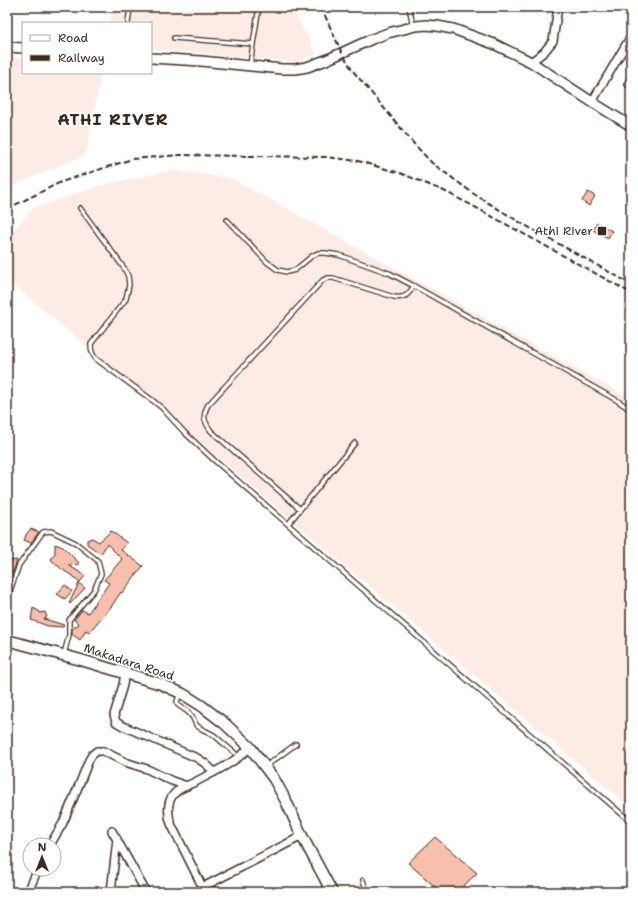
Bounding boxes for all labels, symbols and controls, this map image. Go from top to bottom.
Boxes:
legend [22,22,152,74]
text: Road [58,30,89,46]
text: Railway [58,50,105,66]
district label: ATHI RIVER [57,109,169,130]
place label: Athi River [534,223,593,239]
marker: Athi River [596,225,608,237]
street label: Makadara Road [82,640,177,684]
north arrow [22,837,62,877]
text: N [38,840,47,855]

